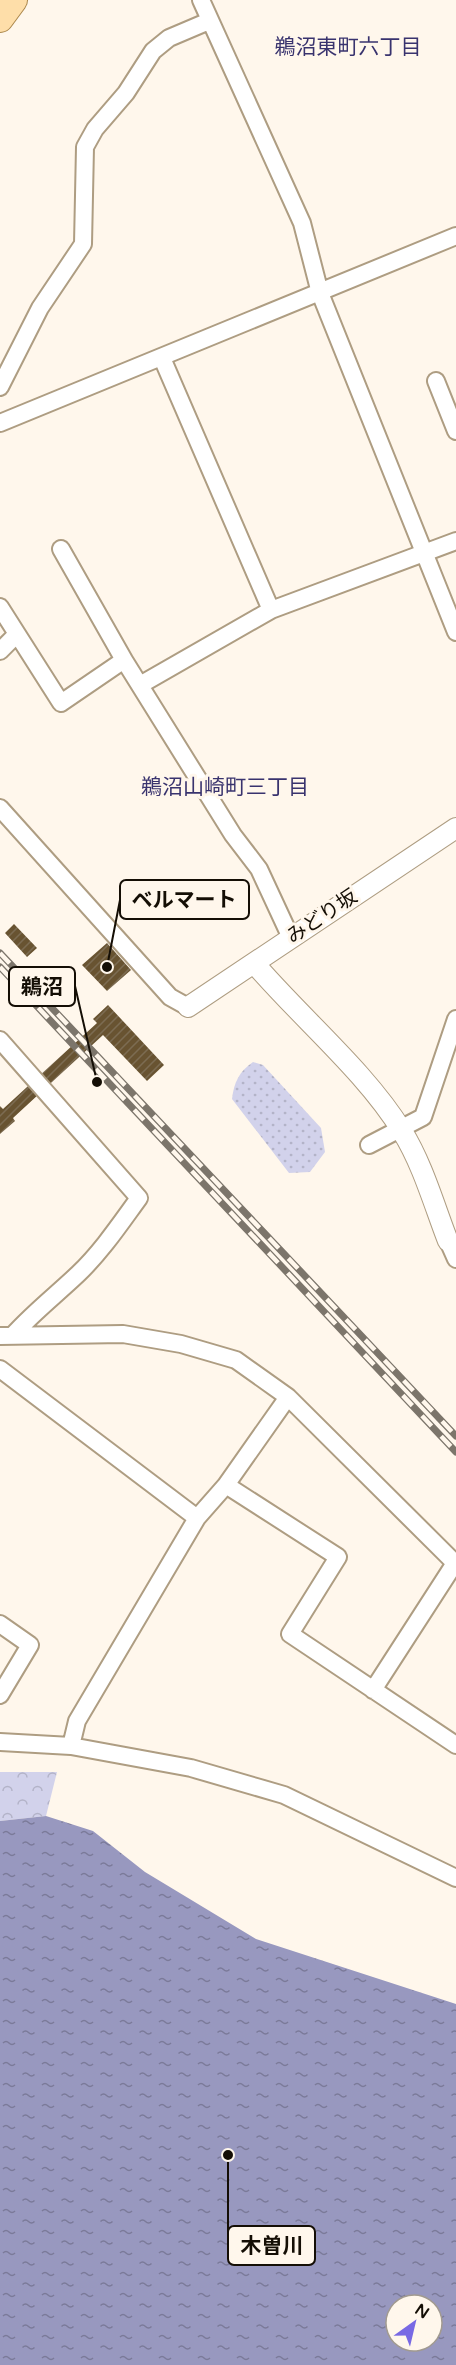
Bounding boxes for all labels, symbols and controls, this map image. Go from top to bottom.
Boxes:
district label: 鵜沼東町六丁目 [275,35,422,60]
district label: 鵜沼山崎町三丁目 [141,775,309,800]
callout: ベルマート [120,880,249,919]
street label: みどり坂 [282,885,362,949]
text: ベルマート [132,888,237,913]
callout: 鵜沼 [9,967,75,1006]
text: 鵜沼 [21,975,63,1000]
callout: 木曽川 [228,2226,315,2265]
text: 木曽川 [241,2234,304,2259]
north arrow [384,2293,444,2353]
text: N [411,2300,433,2323]

